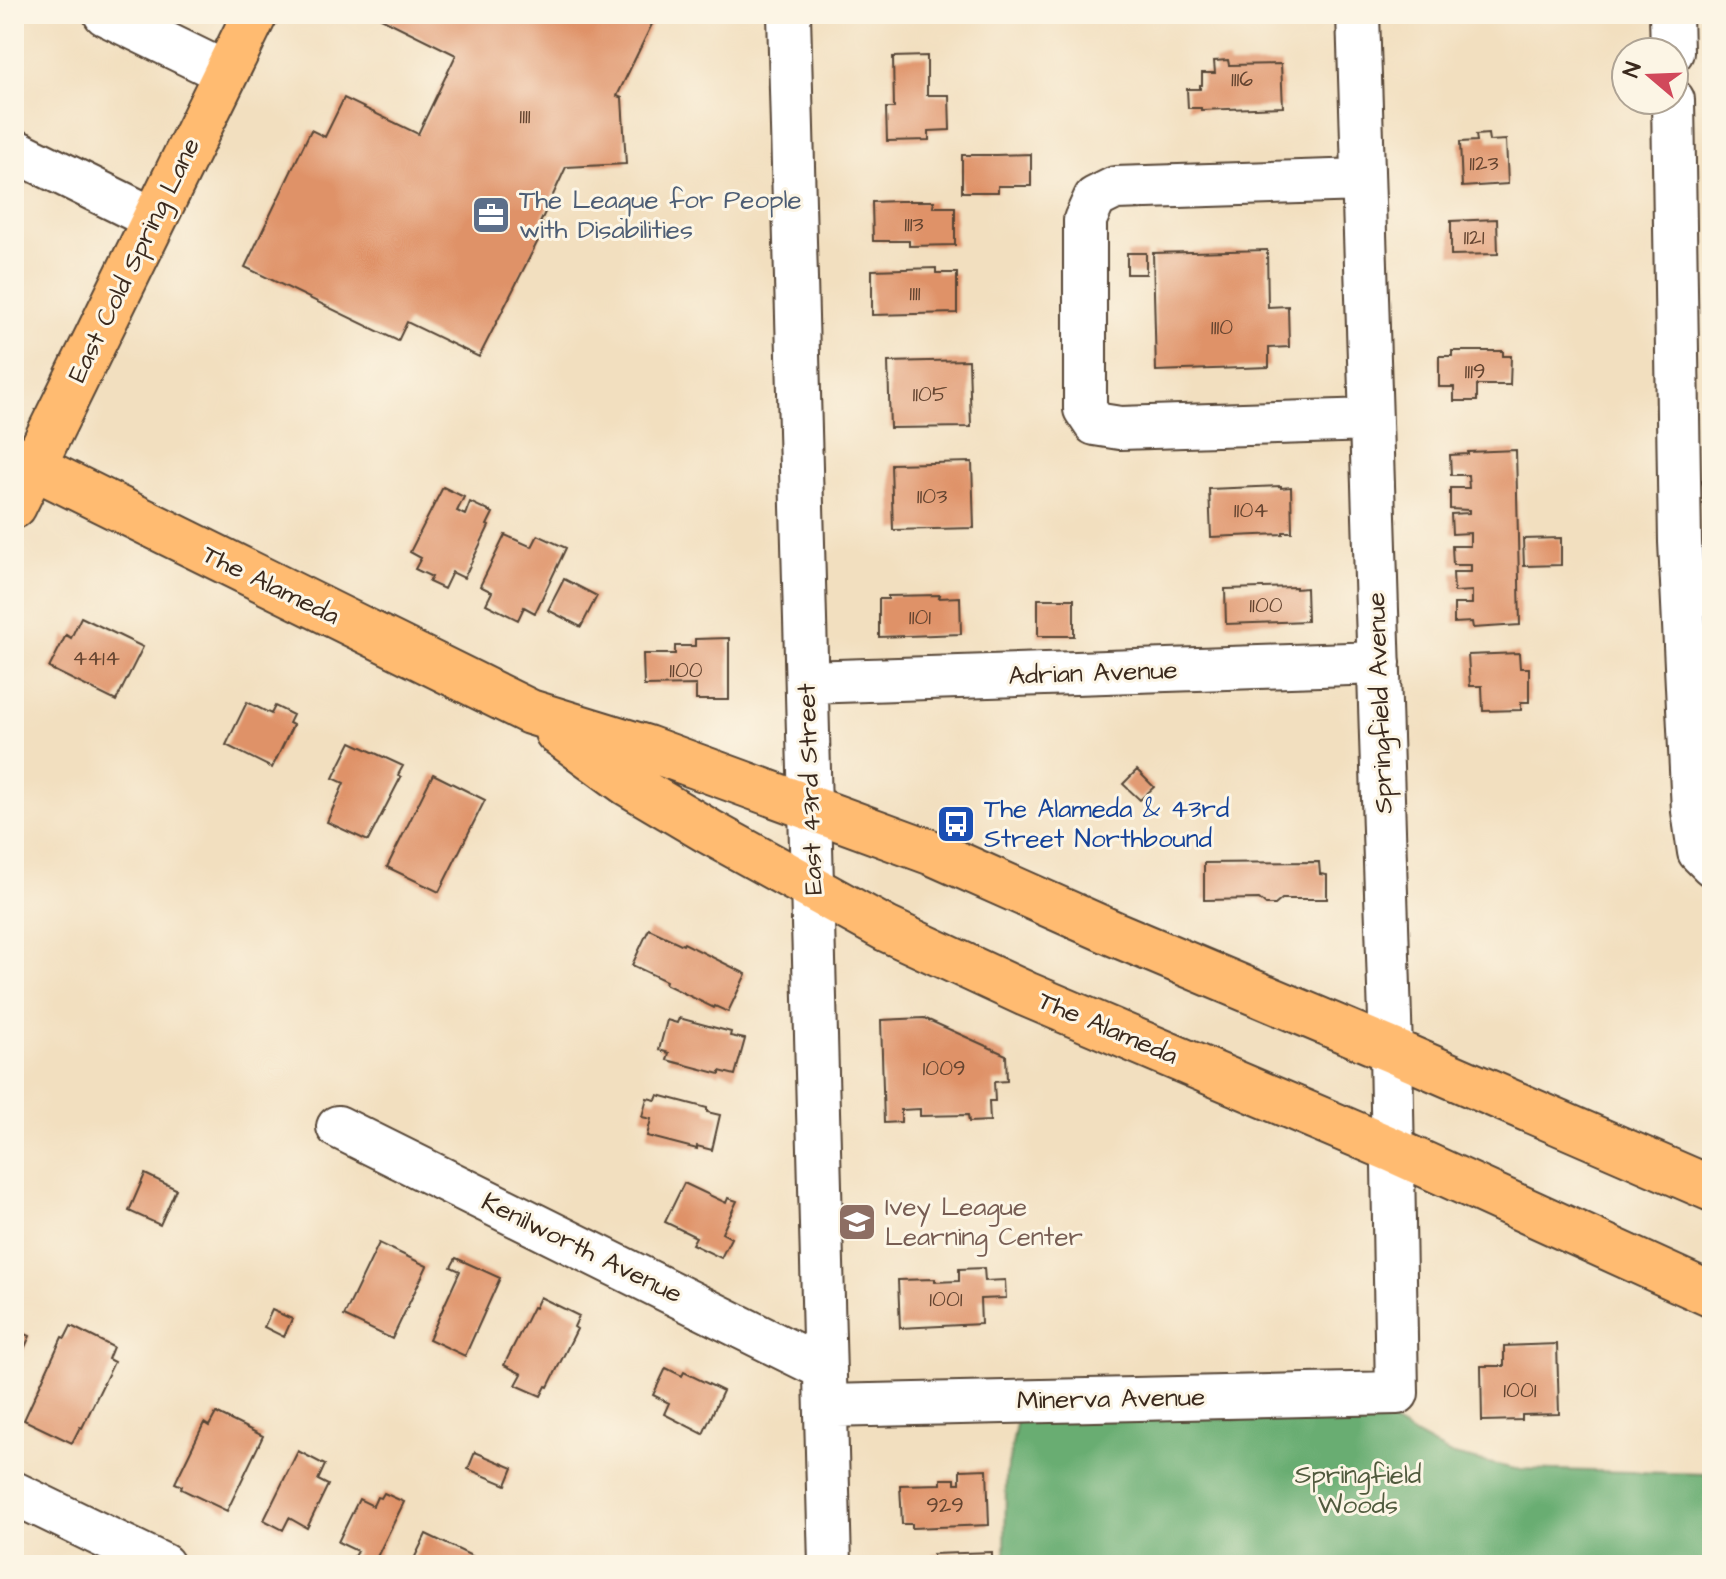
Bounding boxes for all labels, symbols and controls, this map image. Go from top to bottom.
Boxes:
north arrow [1610,36,1690,116]
text: N [1616,58,1649,82]
house number: 1116 [1231,64,1253,95]
house number: 1111 [519,101,531,132]
street label: East Cold Spring Lane [59,132,211,389]
house number: 1123 [1469,148,1499,179]
place label: The League for People with Disabilities [519,182,802,248]
office icon: The League for People with Disabilities [470,194,512,236]
house number: 1113 [904,209,924,240]
house number: 1121 [1463,222,1485,253]
house number: 1111 [909,278,921,309]
house number: 1110 [1211,312,1233,343]
house number: 1119 [1465,356,1485,387]
house number: 1105 [912,379,948,410]
house number: 1103 [917,481,947,512]
house number: 1104 [1234,495,1268,526]
street label: The Alameda [196,536,346,634]
house number: 1100 [1249,590,1283,621]
street label: Springfield Avenue [1358,592,1404,814]
house number: 1101 [909,602,931,633]
house number: 4414 [72,643,120,674]
street label: Adrian Avenue [1008,652,1178,694]
house number: 1100 [669,655,703,686]
street label: East 43rd Street [788,682,832,895]
place label: The Alameda & 43rd Street Northbound [984,791,1229,857]
bus stop icon: The Alameda & 43rd Street Northbound [935,803,977,845]
street label: The Alameda [1033,982,1183,1074]
house number: 1009 [922,1053,966,1084]
street label: Kenilworth Avenue [476,1184,688,1312]
place label: Ivey League Learning Center [885,1189,1083,1257]
school or university icon: Ivey League Learning Center [836,1201,878,1243]
house number: 1001 [929,1284,963,1315]
house number: 1001 [1503,1375,1537,1406]
street label: Minerva Avenue [1016,1379,1206,1419]
park label: Springfield Woods [1295,1457,1421,1523]
house number: 929 [926,1490,964,1521]

